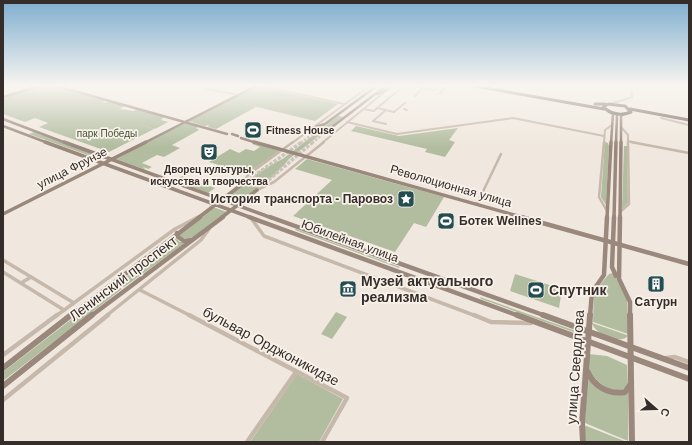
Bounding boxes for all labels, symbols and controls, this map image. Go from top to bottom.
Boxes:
sports icon: Fitness House [243,120,263,140]
place label: Fitness House [266,125,335,136]
park label: парк Победы [77,128,137,139]
theatre icon: Дворец культуры, искусства и творчества [199,142,219,162]
street label: улица Фрунзе [35,144,110,192]
street label: Революционная улица [389,162,514,210]
place label: Дворец культуры, искусства и творчества [150,164,268,187]
place icon: История транспорта - Паровоз [396,189,416,209]
place label: История транспорта - Паровоз [211,192,393,206]
sports icon: Ботек Wellnes [436,211,456,231]
place label: Ботек Wellnes [459,214,542,228]
street label: Юбилейная улица [300,217,401,265]
street label: Ленинский проспект [66,232,181,324]
place label: Музей актуального реализма [361,273,493,305]
building icon: Сатурн [646,274,666,294]
museum icon: Музей актуального реализма [338,279,358,299]
sports icon: Спутник [526,280,546,300]
place label: Спутник [549,282,607,298]
place label: Сатурн [635,295,677,309]
street label: бульвар Орджоникидзе [200,303,342,389]
street label: улица Свердлова [563,309,587,425]
north arrow [636,389,676,429]
text: С [658,407,672,418]

